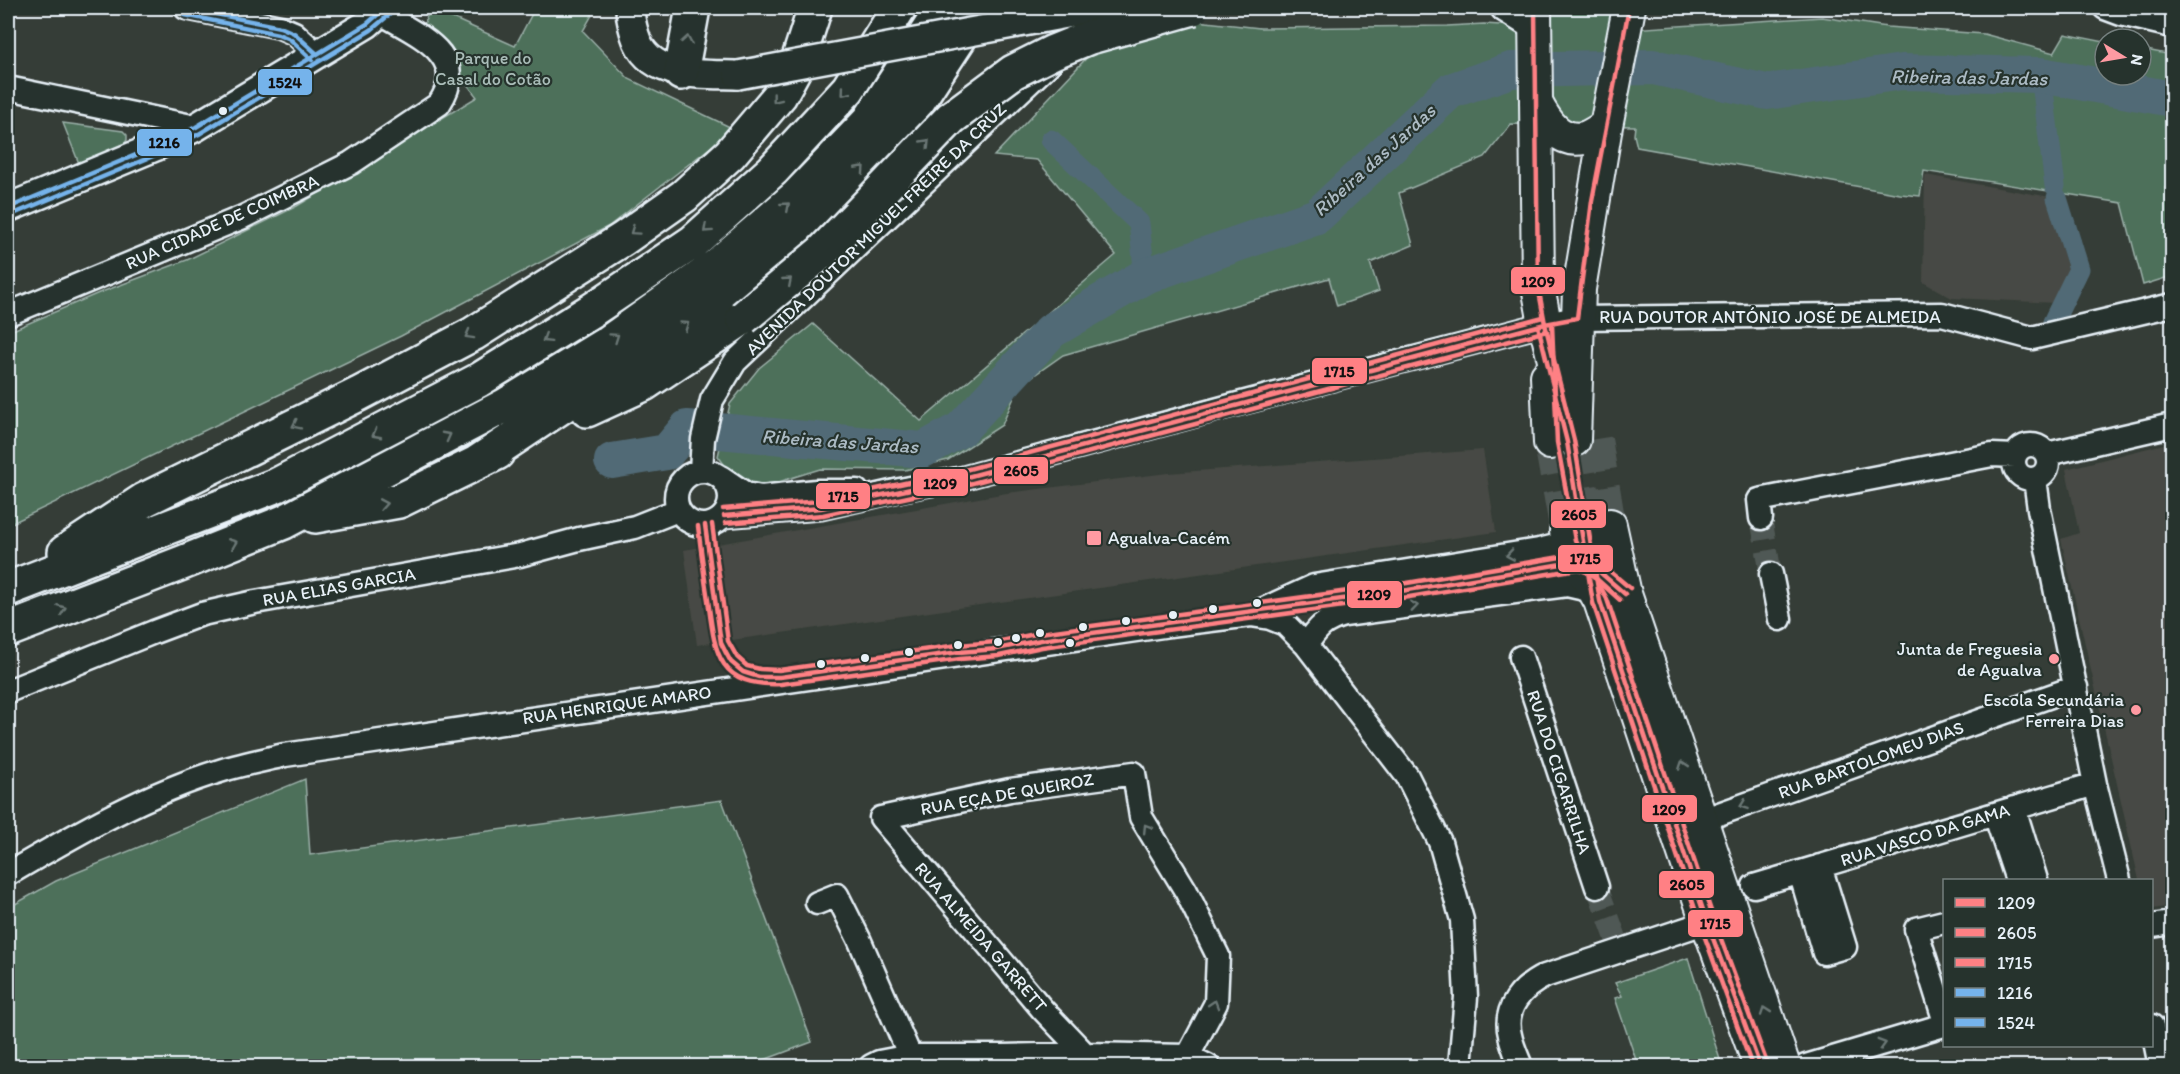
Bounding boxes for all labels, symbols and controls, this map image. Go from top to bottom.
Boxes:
north arrow [2093,27,2153,87]
one-way arrow [680,35,693,45]
park label: Parque do Casal do Cotão [435,47,551,90]
text: N [2127,53,2148,67]
water label: Ribeira das Jardas [1890,64,2049,90]
line badge: 1524 [257,68,313,96]
text: 1524 [268,73,302,92]
one-way arrow [841,85,852,96]
one-way arrow [773,93,784,104]
street label: AVENIDA DOUTOR MIGUEL FREIRE DA CRUZ [741,98,1011,360]
water label: Ribeira das Jardas [1308,98,1441,221]
unlabelled marker [217,105,229,117]
line badge: 1216 [136,128,193,157]
text: 1216 [148,133,180,152]
one-way arrow [919,140,930,150]
one-way arrow [854,165,865,176]
street label: RUA CIDADE DE COIMBRA [122,169,322,275]
one-way arrow [779,202,790,213]
one-way arrow [703,222,714,233]
one-way arrow [630,224,641,235]
line badge: 1209 [1510,266,1566,295]
text: 1209 [1521,272,1555,291]
one-way arrow [781,277,792,288]
street label: RUA DOUTOR ANTÓNIO JOSÉ DE ALMEIDA [1599,306,1941,328]
one-way arrow [678,321,689,332]
one-way arrow [465,328,475,339]
one-way arrow [542,331,552,343]
one-way arrow [609,333,620,344]
line badge: 1715 [1311,357,1368,385]
text: 1715 [1323,362,1355,381]
one-way arrow [292,418,303,430]
water label: Ribeira das Jardas [761,424,920,459]
one-way arrow [371,427,382,438]
one-way arrow [441,432,452,443]
line badge: 2605 [993,456,1049,485]
text: 2605 [1003,461,1039,480]
line badge: 1209 [912,468,969,497]
text: 1209 [923,474,957,493]
line badge: 1715 [815,482,871,510]
text: 1715 [827,487,859,506]
one-way arrow [378,498,388,511]
line badge: 2605 [1550,500,1607,529]
text: 2605 [1561,505,1597,524]
place label: Agualva-Cacém [1108,527,1231,549]
marker: Agualva-Cacém [1085,529,1103,547]
one-way arrow [227,538,238,550]
line badge: 1715 [1557,544,1614,573]
one-way arrow [1506,548,1515,560]
text: 1715 [1569,549,1601,568]
street label: RUA ELIAS GARCIA [261,563,418,611]
line badge: 1209 [1346,580,1403,609]
text: 1209 [1357,585,1391,604]
unlabelled marker [1251,597,1263,609]
one-way arrow [1409,600,1419,612]
unlabelled marker [1207,603,1219,615]
one-way arrow [56,604,67,616]
unlabelled marker [1167,609,1179,621]
unlabelled marker [1120,615,1132,627]
unlabelled marker [1077,621,1089,633]
unlabelled marker [1034,627,1046,639]
unlabelled marker [1010,632,1022,644]
unlabelled marker [992,636,1004,648]
unlabelled marker [1064,637,1076,649]
place label: Junta de Freguesia de Agualva [1897,638,2043,681]
unlabelled marker [952,639,964,651]
unlabelled marker [903,646,915,658]
unlabelled marker [859,652,871,664]
marker: Junta de Freguesia de Agualva [2047,652,2061,666]
unlabelled marker [815,658,827,670]
street label: RUA HENRIQUE AMARO [521,681,713,729]
street label: RUA DO CIGARRILHA [1522,687,1596,857]
place label: Escola Secundária Ferreira Dias [1984,689,2125,732]
marker: Escola Secundária Ferreira Dias [2129,703,2143,717]
street label: RUA BARTOLOMEU DIAS [1775,716,1967,804]
one-way arrow [1678,760,1691,771]
street label: RUA EÇA DE QUEIROZ [919,768,1095,820]
line badge: 1209 [1641,794,1698,823]
one-way arrow [1739,798,1750,811]
street label: RUA VASCO DA GAMA [1838,799,2013,871]
text: 1209 [1652,800,1686,819]
one-way arrow [1143,824,1155,834]
street label: RUA ALMEIDA GARRETT [910,858,1052,1016]
line badge: 2605 [1658,870,1715,899]
text: 2605 [1669,875,1705,894]
legend [1943,879,2153,1047]
text: 1209 [1997,892,2035,914]
line badge: 1715 [1687,909,1744,938]
text: 1715 [1699,914,1731,933]
text: 2605 [1997,922,2037,944]
text: 1715 [1997,952,2032,974]
text: 1216 [1997,982,2033,1004]
one-way arrow [1207,999,1219,1010]
one-way arrow [1760,1006,1773,1017]
text: 1524 [1997,1012,2035,1034]
one-way arrow [1876,1039,1887,1051]

